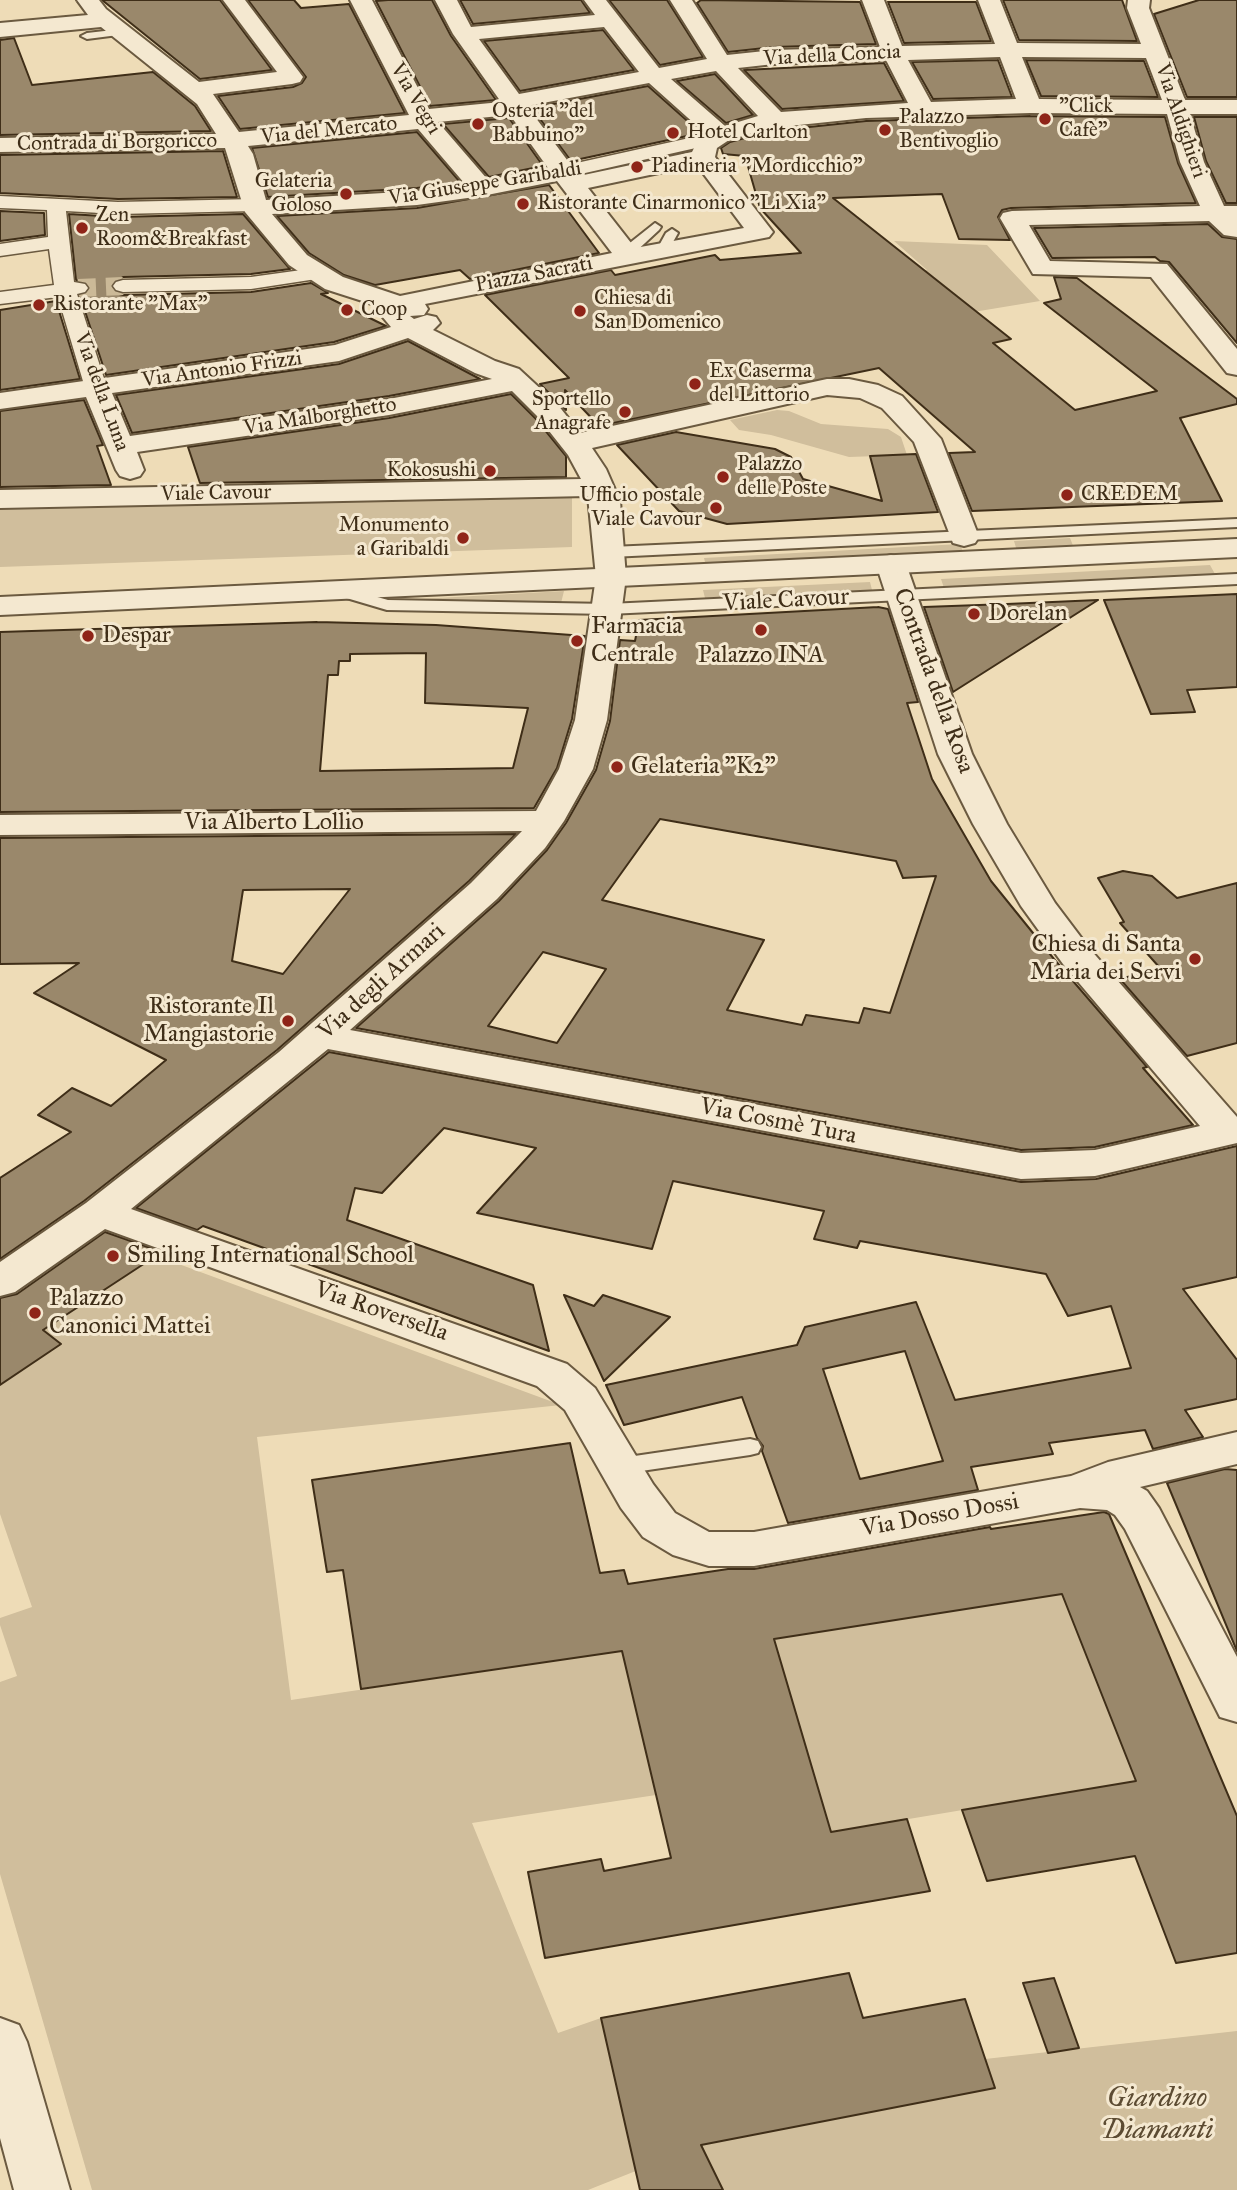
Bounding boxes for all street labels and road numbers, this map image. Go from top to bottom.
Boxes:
street label: Via della Concia [763,40,901,72]
street label: Via Vegri [384,59,446,139]
street label: Via Aldighieri [1149,60,1211,182]
street label: Via del Mercato [259,111,399,151]
street label: Contrada di Borgoricco [17,129,217,157]
street label: Via Giuseppe Garibaldi [387,156,583,212]
street label: Piazza Sacrati [473,251,595,299]
street label: Via della Luna [68,329,134,455]
street label: Via Antonio Frizzi [140,346,304,394]
street label: Via Malborghetto [242,392,398,442]
street label: Viale Cavour [160,480,272,508]
street label: Viale Cavour [722,583,850,619]
street label: Contrada della Rosa [886,585,980,777]
street label: Via Alberto Lollio [184,809,364,837]
street label: Via degli Armari [312,917,452,1047]
street label: Via Cosmè Tura [697,1093,859,1151]
street label: Via Roversella [310,1276,452,1348]
street label: Via Dosso Dossi [859,1488,1021,1544]

